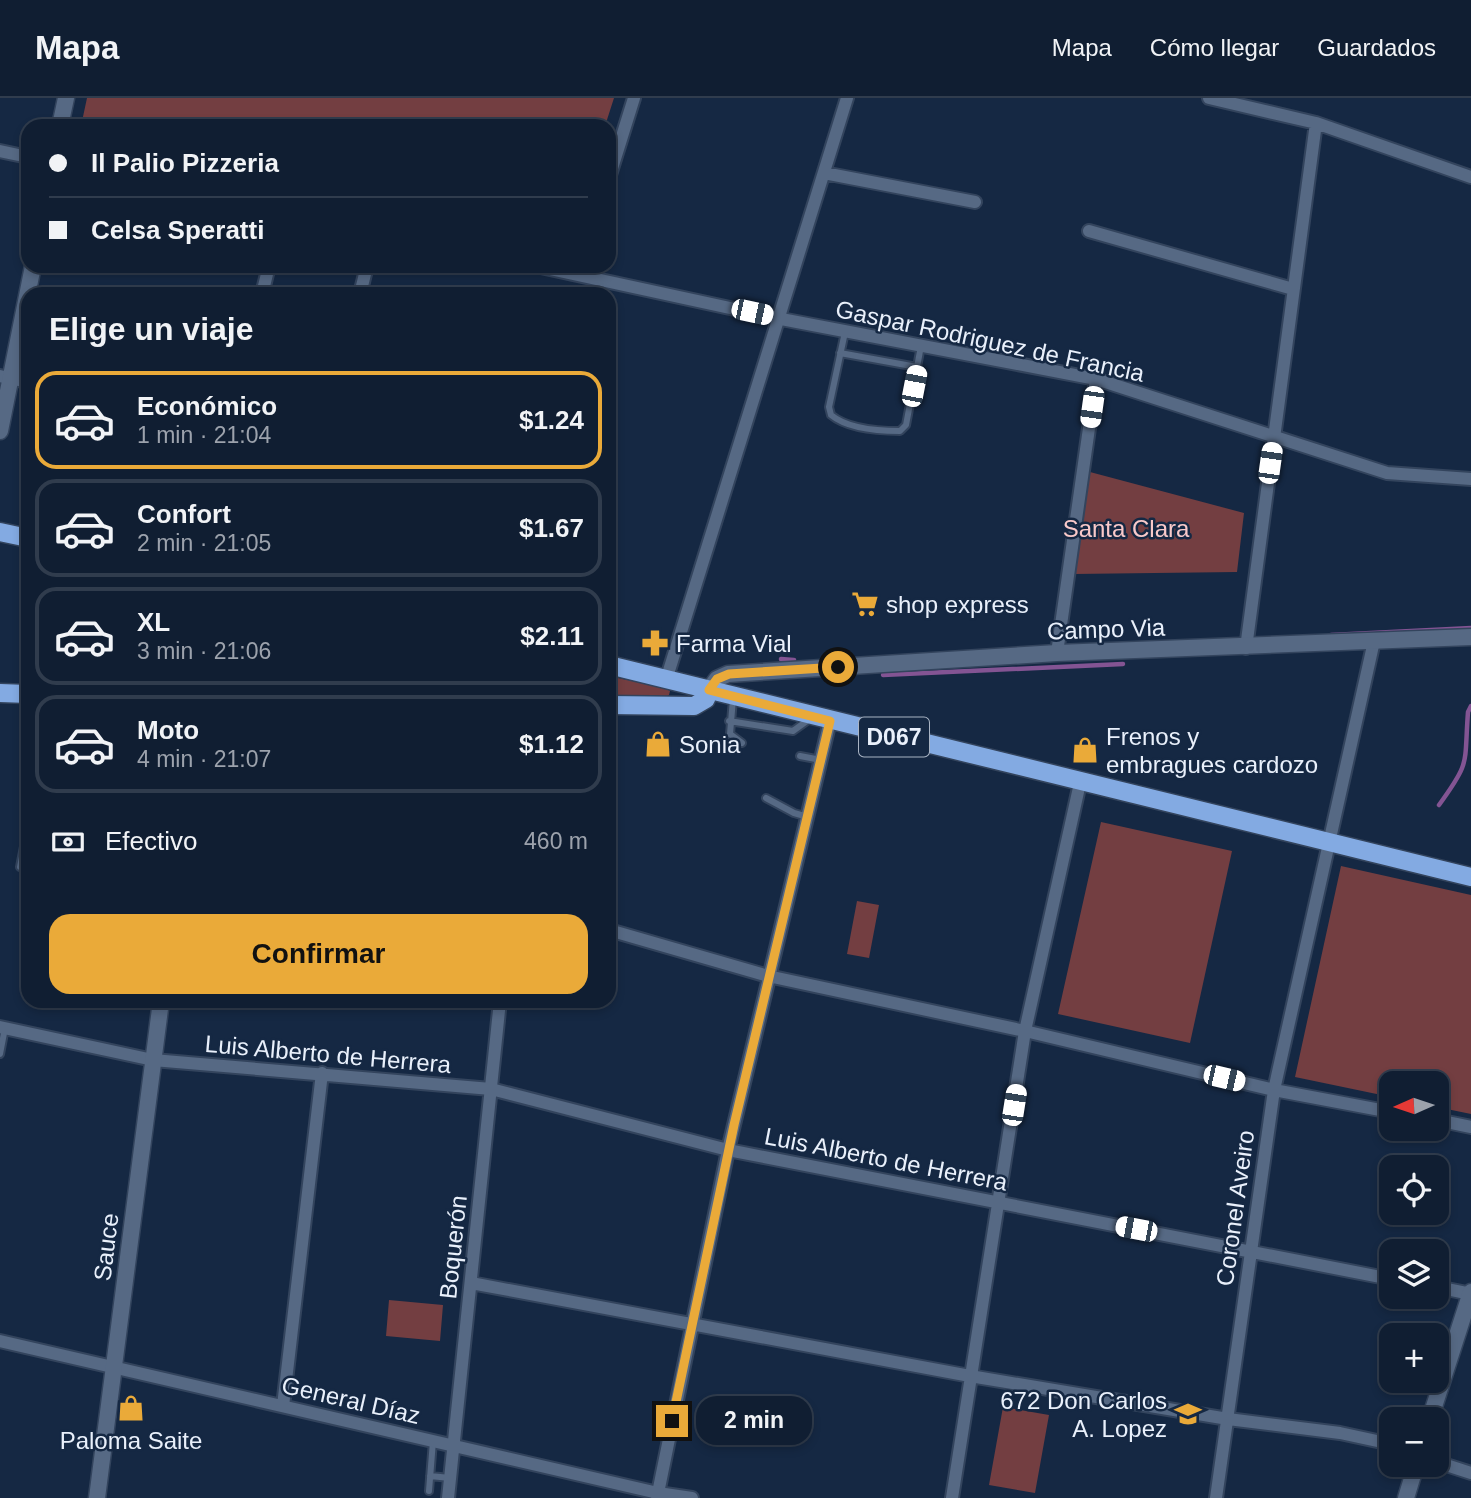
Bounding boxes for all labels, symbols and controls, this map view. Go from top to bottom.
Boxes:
text: Mapa [35,29,119,66]
text: Mapa [1052,34,1112,61]
text: Cómo llegar [1150,34,1279,61]
text: Guardados [1317,34,1436,61]
text: Il Palio Pizzeria [91,148,279,178]
text: Celsa Speratti [91,215,264,245]
street label: Gaspar Rodriguez de Francia [833,295,1147,387]
car [730,297,775,327]
text: Elige un viaje [49,311,254,347]
car [900,363,929,409]
car [1079,385,1106,429]
icon: car [53,389,116,452]
text: Económico [137,391,277,421]
text: $1.24 [519,405,584,435]
text: 1 min · 21:04 [137,422,271,448]
car [1257,441,1284,485]
icon: car [53,497,116,560]
text: Confort [137,499,231,529]
text: $1.67 [519,513,584,543]
park label: Santa Clara [1063,515,1190,542]
text: 2 min · 21:05 [137,530,271,556]
supermarket icon: shop express [850,589,880,619]
place label: shop express [886,591,1029,618]
icon: car [53,605,116,668]
text: XL [137,607,170,637]
street label: Campo Via [1046,613,1166,645]
text: $2.11 [520,621,584,651]
pharmacy icon: Farma Vial [640,628,670,658]
place label: Farma Vial [676,630,792,657]
text: 3 min · 21:06 [137,638,271,664]
route start [822,651,854,683]
icon: car [53,713,116,776]
text: Moto [137,715,199,745]
road number: D067 [859,718,929,757]
place label: Frenos y embragues cardozo [1106,723,1318,778]
text: $1.12 [519,729,584,759]
shop icon: Sonia [643,729,673,759]
place label: Sonia [679,731,741,758]
shop icon: Frenos y embragues cardozo [1070,735,1100,765]
text: 4 min · 21:07 [137,746,271,772]
icon: cash [49,823,87,861]
text: Efectivo [105,826,198,856]
text: 460 m [524,828,588,854]
button: Confirmar [49,914,588,994]
street label: Luis Alberto de Herrera [204,1030,453,1078]
car [1202,1063,1247,1093]
north arrow [1379,1071,1449,1141]
map controls [1379,1071,1449,1477]
car [1001,1083,1028,1127]
street label: Luis Alberto de Herrera [762,1122,1010,1196]
street label: Coronel Aveiro [1211,1128,1259,1288]
button: locate [1379,1155,1449,1225]
street label: Boquerón [434,1194,472,1300]
street label: Sauce [88,1212,124,1282]
car [1114,1215,1159,1243]
button: layers [1379,1239,1449,1309]
button: + [1379,1323,1449,1393]
street label: General Díaz [279,1371,423,1429]
place label: 672 Don Carlos A. Lopez [1000,1387,1167,1442]
shop icon: Paloma Saite [116,1393,146,1423]
callout: 2 min [696,1396,812,1446]
school or university icon: 672 Don Carlos A. Lopez [1173,1399,1203,1429]
route end [656,1405,688,1437]
text: 2 min [724,1407,784,1433]
button: − [1379,1407,1449,1477]
place label: Paloma Saite [60,1427,202,1454]

